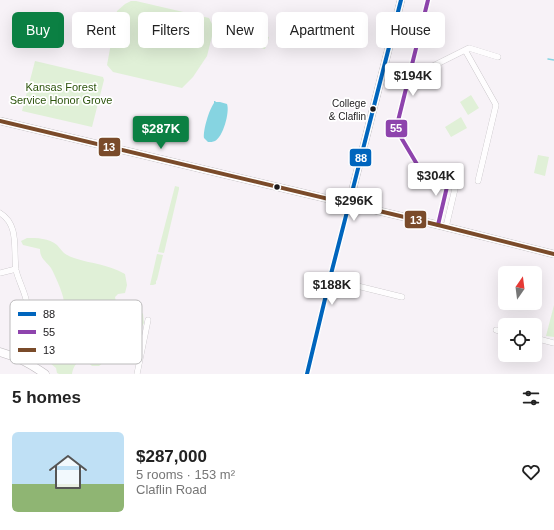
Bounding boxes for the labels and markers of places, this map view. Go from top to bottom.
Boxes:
pin: $194K [385,63,441,97]
place label: College & Claflin [329,98,366,122]
marker: College & Claflin [368,104,378,114]
pin: $287K [133,116,189,150]
pin: $304K [408,163,464,197]
unlabelled marker [272,182,282,192]
pin: $296K [326,188,382,222]
pin: $188K [304,272,360,306]

